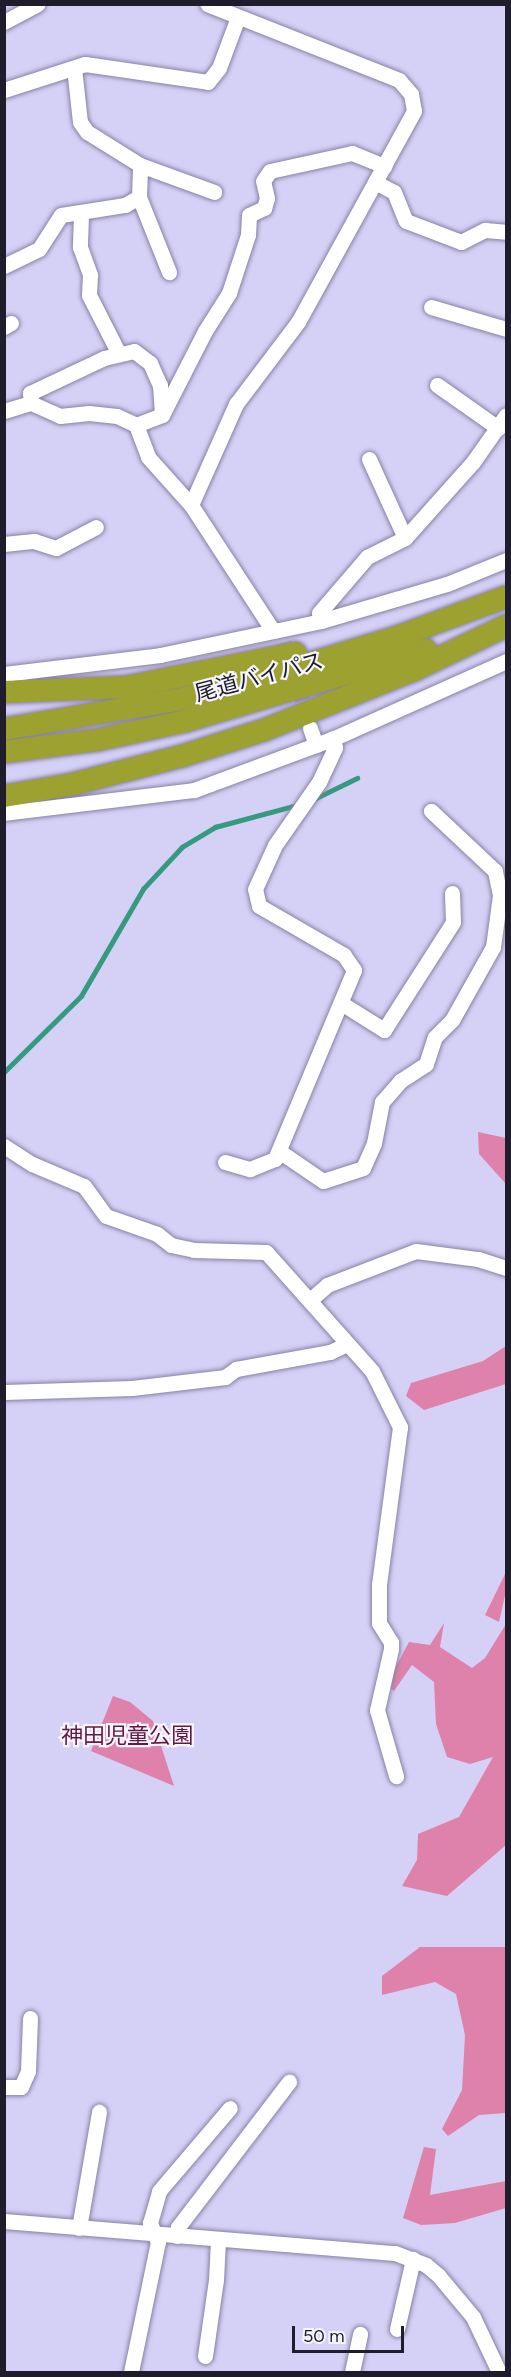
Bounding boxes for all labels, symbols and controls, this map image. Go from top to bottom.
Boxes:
street label: 尾道バイパス [192,647,326,707]
park label: 神田児童公園 [61,1723,193,1749]
scale bar [295,2314,408,2352]
text: 50 m [303,2325,345,2347]

